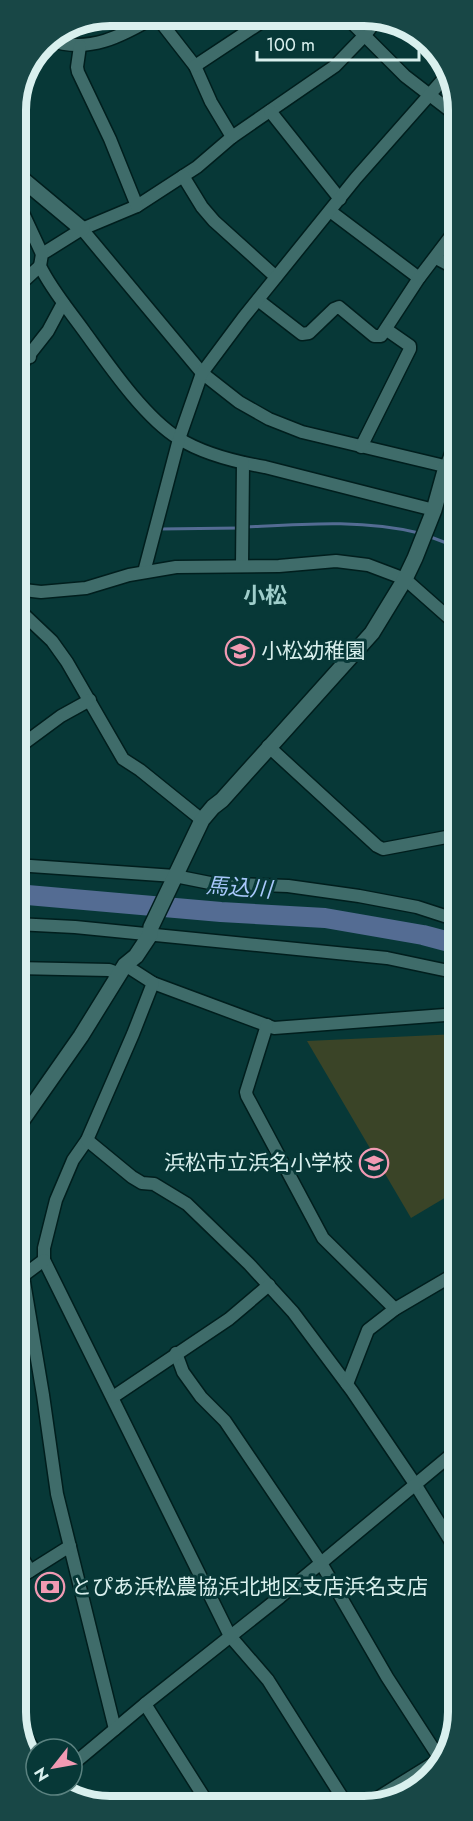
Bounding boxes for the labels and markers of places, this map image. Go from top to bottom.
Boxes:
school or university icon: 小松幼稚園 [224,635,256,667]
place label: 小松幼稚園 [261,636,366,666]
school or university icon: 浜松市立浜名小学校 [358,1147,390,1179]
place label: 浜松市立浜名小学校 [164,1148,353,1178]
bank icon: とぴあ浜松農協浜北地区支店浜名支店 [34,1571,66,1603]
place label: とぴあ浜松農協浜北地区支店浜名支店 [71,1572,428,1602]

